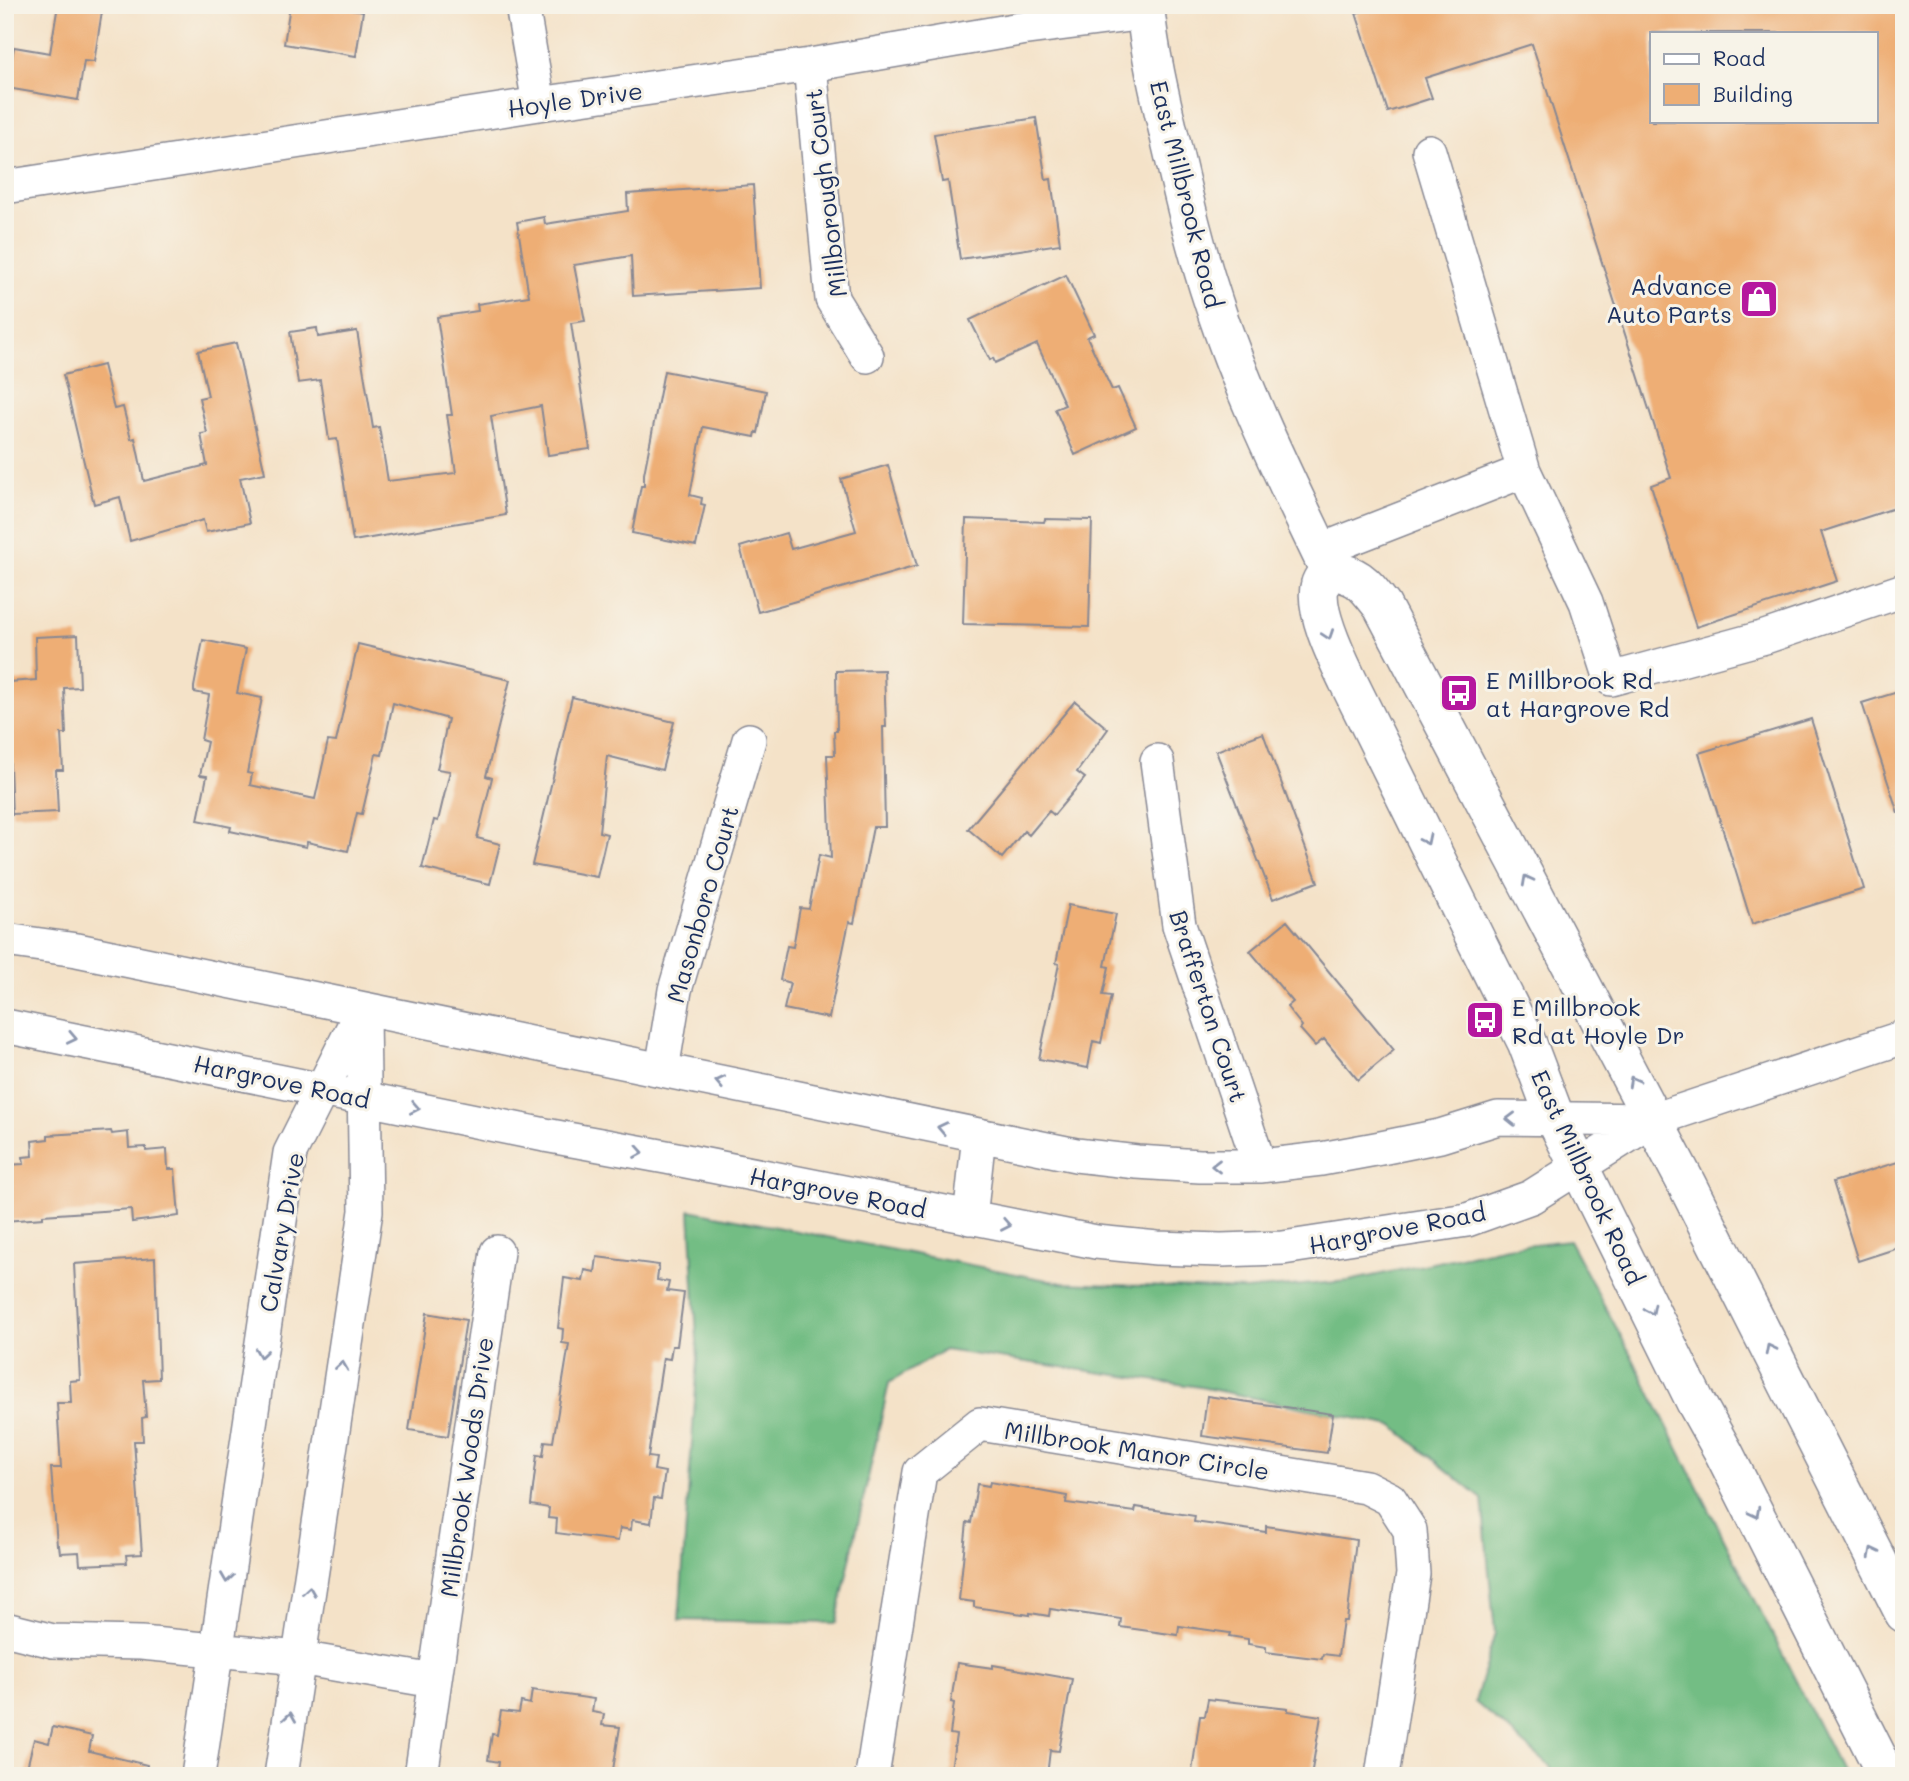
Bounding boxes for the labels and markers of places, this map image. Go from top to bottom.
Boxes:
place label: Advance Auto Parts [1606,270,1732,329]
shop icon: Advance Auto Parts [1738,278,1780,320]
place label: E Millbrook Rd at Hargrove Rd [1486,664,1669,723]
bus stop icon: E Millbrook Rd at Hargrove Rd [1438,672,1480,714]
place label: E Millbrook Rd at Hoyle Dr [1512,991,1684,1050]
bus stop icon: E Millbrook Rd at Hoyle Dr [1464,999,1506,1041]

